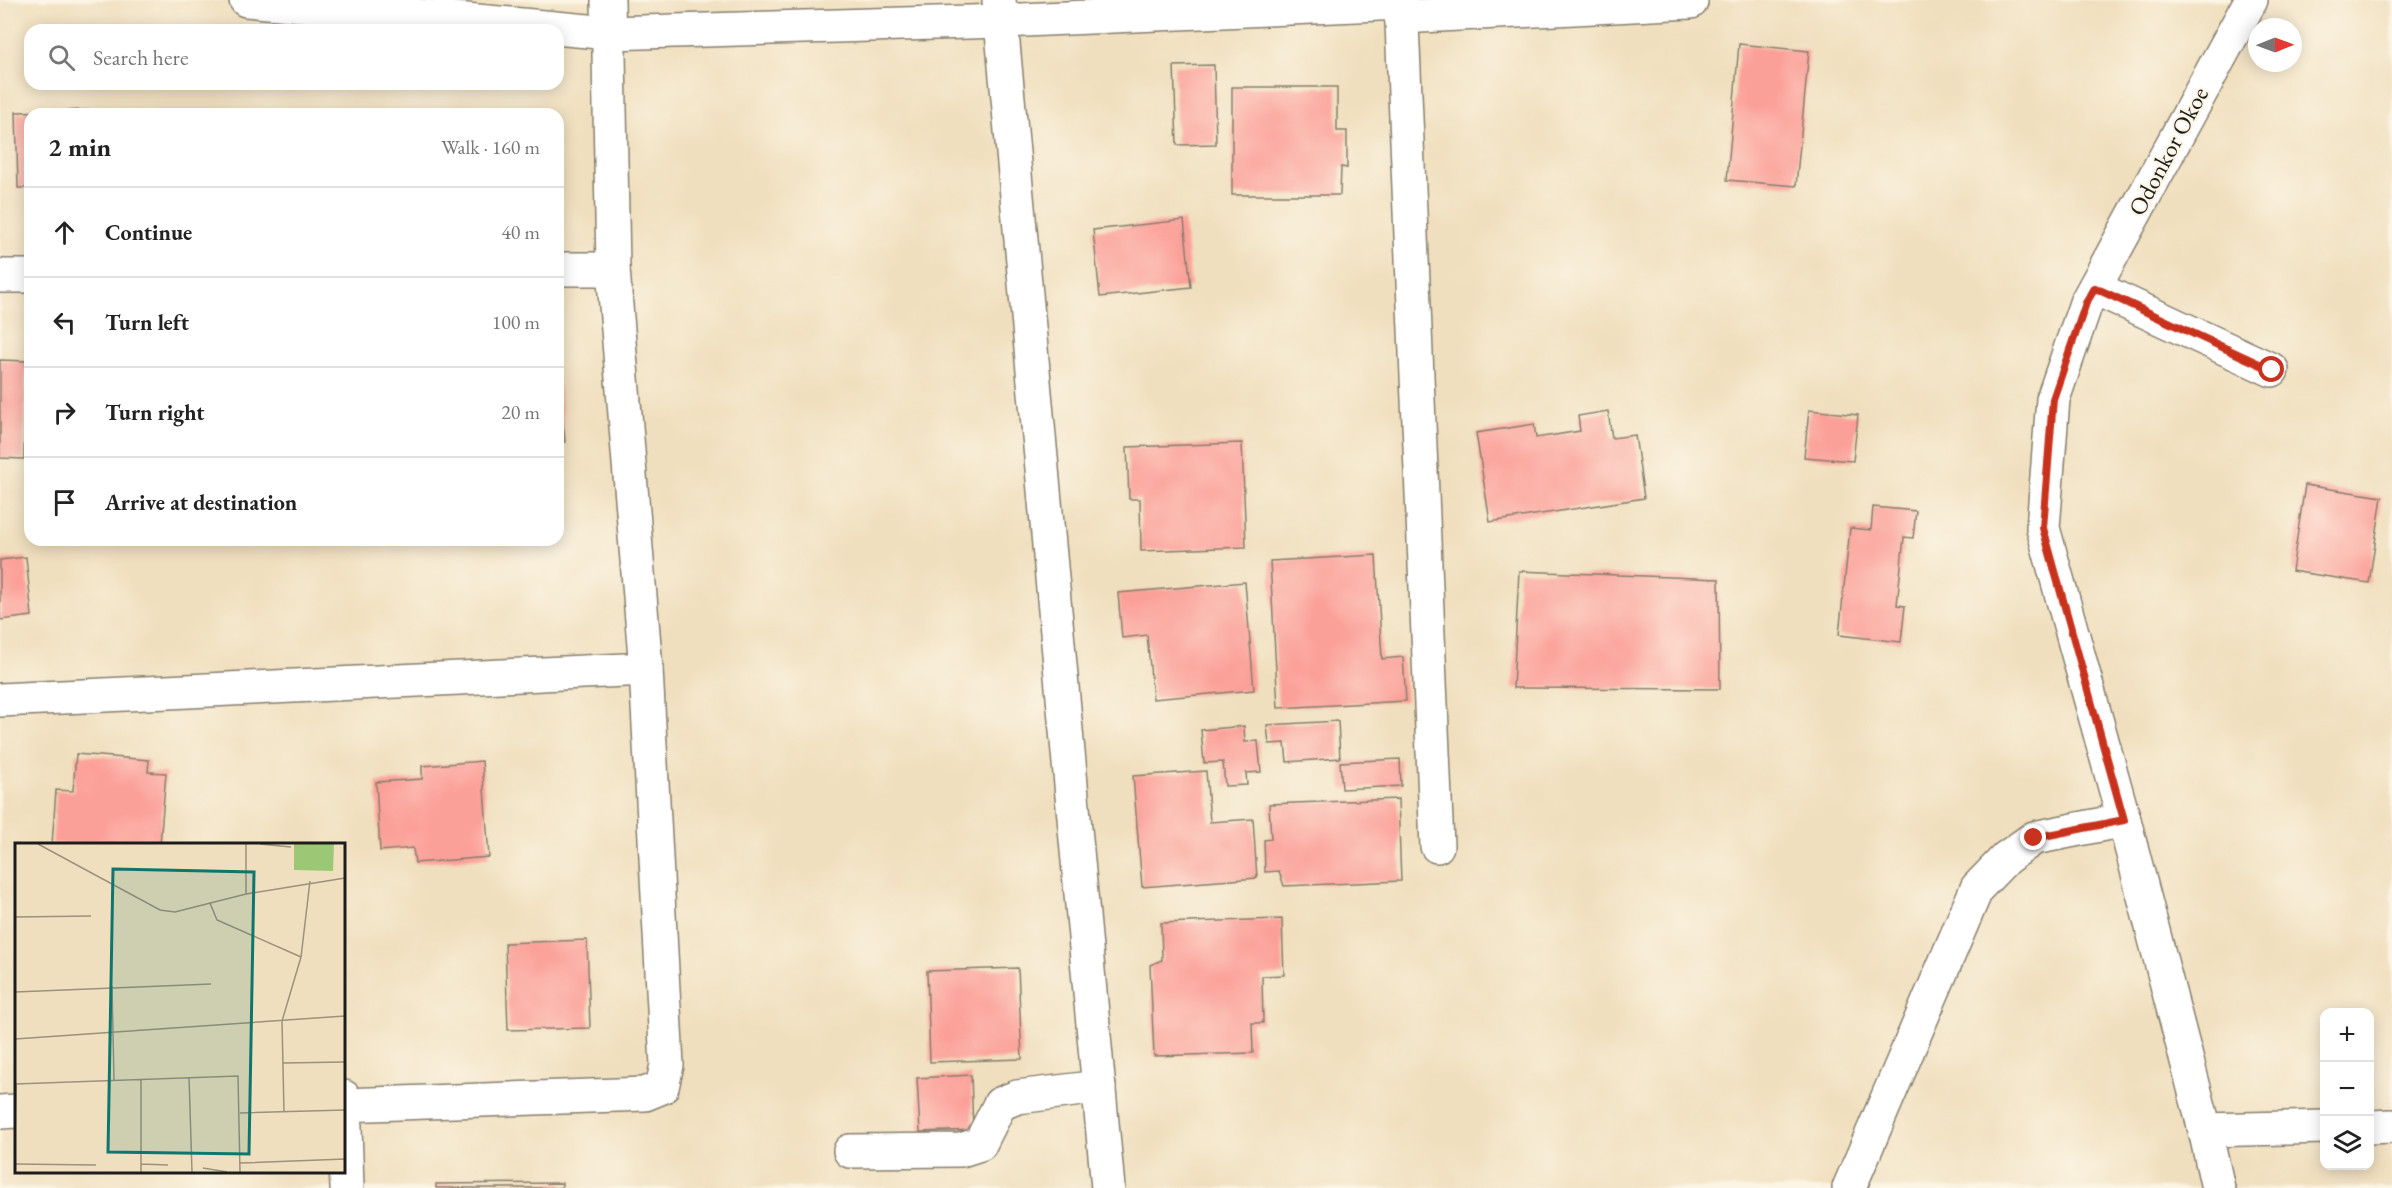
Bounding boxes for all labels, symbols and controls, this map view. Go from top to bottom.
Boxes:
north arrow [2248,18,2302,72]
search box [24,24,564,90]
icon: search [45,41,78,74]
text: Search here [93,43,188,72]
street label: Odonkor Okoe [2121,81,2215,221]
text: 2 min [48,130,111,164]
text: Walk · 160 m [441,134,540,160]
icon: ahead [48,216,81,249]
text: Continue [105,218,192,247]
text: 40 m [501,219,540,245]
icon: left [48,306,81,339]
text: Turn left [105,308,189,337]
text: 100 m [492,309,540,335]
route start [2258,356,2284,382]
icon: right [48,396,81,429]
text: Turn right [105,398,204,427]
text: 20 m [501,399,540,425]
icon: arrive [48,486,81,519]
text: Arrive at destination [105,488,297,517]
route end [2020,824,2046,850]
inset map [15,843,345,1173]
map controls [2320,1008,2374,1170]
button: + [2320,1008,2374,1062]
button: − [2320,1062,2374,1116]
button: layers [2320,1116,2374,1170]

